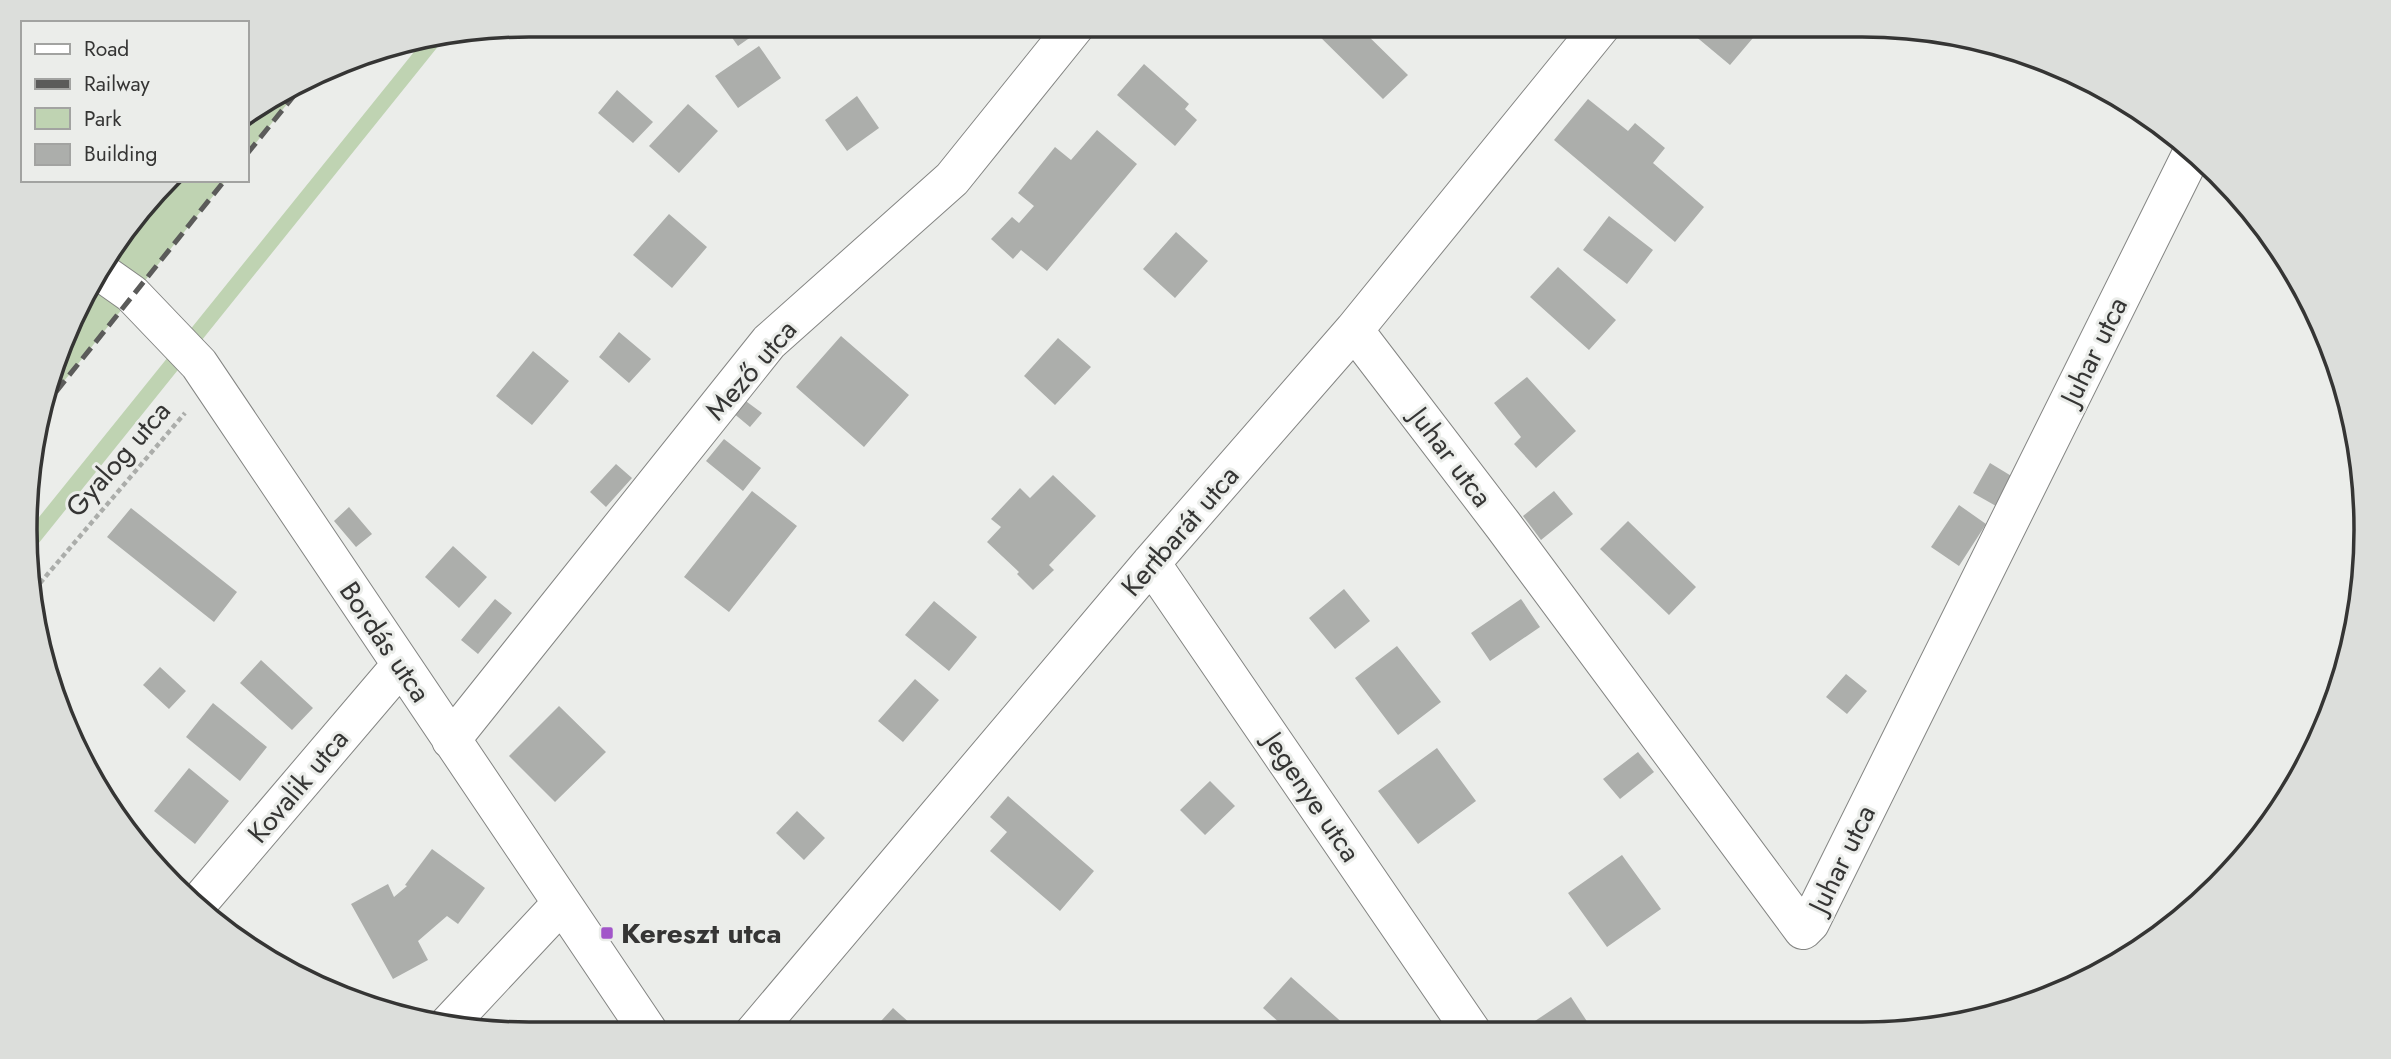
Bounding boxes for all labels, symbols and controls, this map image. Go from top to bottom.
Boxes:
legend [21,21,248,182]
text: Road [84,34,129,64]
text: Railway [84,69,150,99]
text: Park [84,104,122,134]
text: Building [84,139,157,169]
street label: Juhar utca [2048,290,2138,416]
street label: Mező utca [696,311,806,429]
street label: Gyalog utca [56,392,180,526]
street label: Juhar utca [1397,395,1502,516]
street label: Kertbarát utca [1111,457,1249,605]
street label: Bordás utca [329,573,441,711]
street label: Kovalik utca [238,720,358,852]
street label: Jegenye utca [1251,720,1371,870]
street label: Juhar utca [1796,798,1886,924]
place label: Kereszt utca [621,913,782,954]
marker: Kereszt utca [599,925,615,941]

